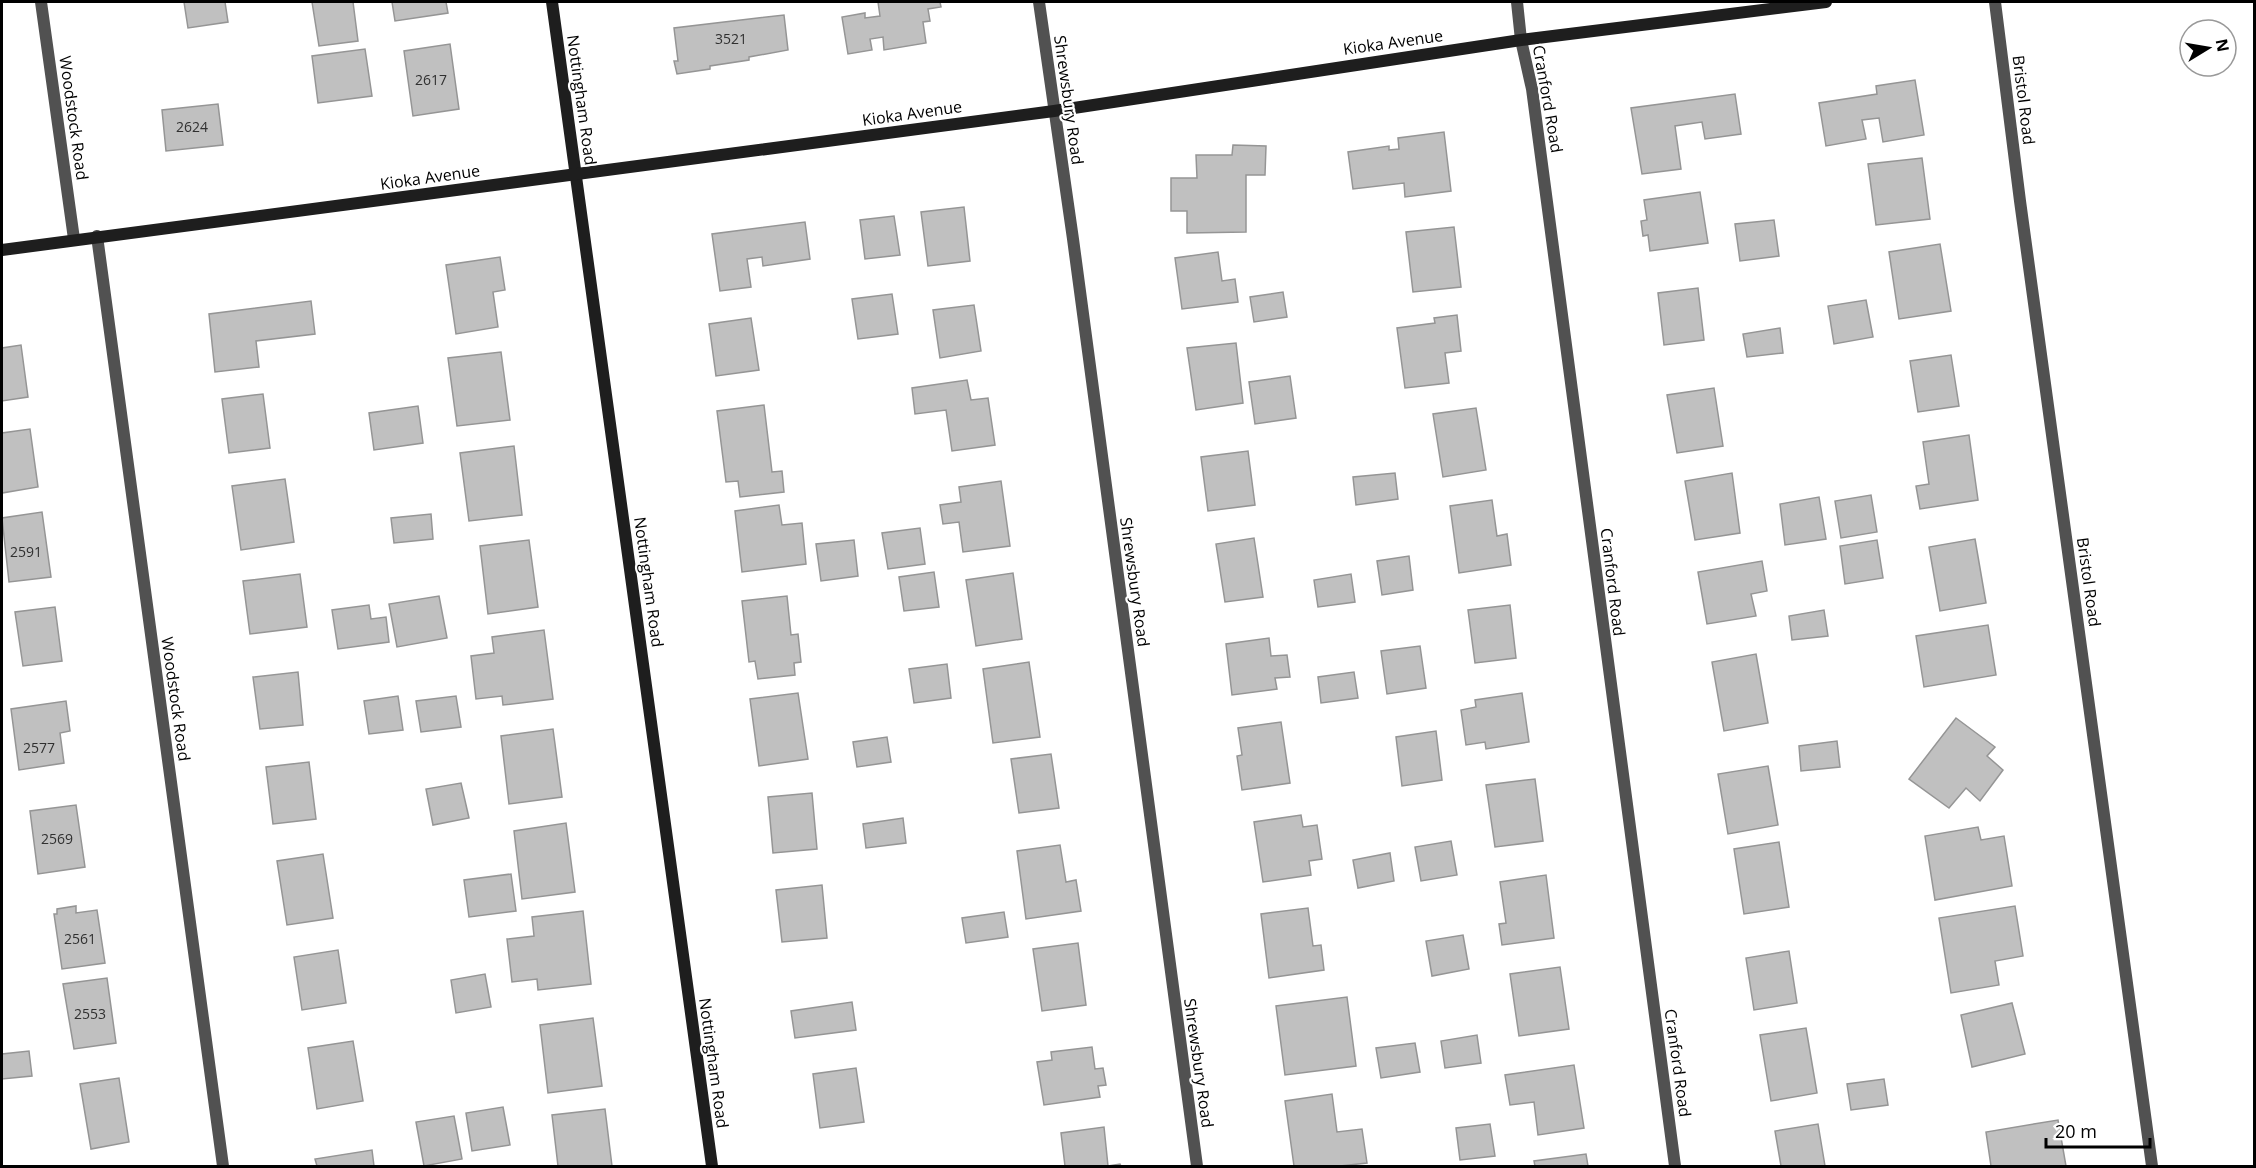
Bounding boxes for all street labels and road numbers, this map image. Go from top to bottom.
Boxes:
street label: Kioka Avenue [1342,24,1444,60]
street label: Nottingham Road [562,33,602,167]
street label: Shrewsbury Road [1049,34,1089,166]
street label: Cranford Road [1528,43,1568,155]
street label: Woodstock Road [54,54,94,182]
street label: Bristol Road [2008,54,2040,146]
street label: Kioka Avenue [861,95,963,131]
street label: Kioka Avenue [379,159,481,195]
street label: Nottingham Road [629,515,669,649]
street label: Shrewsbury Road [1115,516,1155,648]
street label: Cranford Road [1595,527,1631,637]
street label: Bristol Road [2072,536,2106,628]
street label: Woodstock Road [156,635,196,763]
street label: Nottingham Road [694,996,734,1130]
street label: Shrewsbury Road [1179,997,1219,1129]
street label: Cranford Road [1660,1007,1696,1119]

